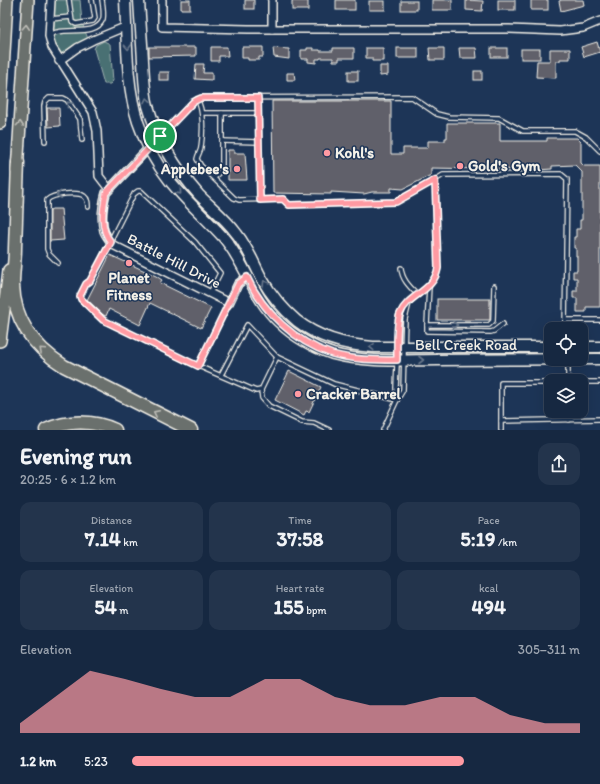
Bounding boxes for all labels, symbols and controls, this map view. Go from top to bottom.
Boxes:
one-way arrow [22,24,31,30]
one-way arrow [124,44,132,50]
one-way arrow [143,96,151,103]
one-way arrow [67,101,74,108]
pin [143,119,177,153]
one-way arrow [16,121,25,127]
icon: arrive [149,125,171,147]
place label: Kohl's [335,144,374,162]
marker: Kohl's [322,148,332,158]
place label: Gold's Gym [468,157,542,176]
place label: Applebee's [160,160,229,179]
marker: Gold's Gym [455,161,465,171]
marker: Applebee's [232,164,242,174]
one-way arrow [174,187,181,194]
one-way arrow [56,190,62,199]
street label: Battle Hill Drive [124,230,224,292]
marker: Planet Fitness [124,258,134,268]
place label: Planet Fitness [106,269,152,304]
one-way arrow [263,280,270,288]
one-way arrow [452,321,458,329]
map controls [544,322,588,418]
button: locate [544,322,588,366]
street label: Bell Creek Road [415,336,517,354]
one-way arrow [369,343,375,351]
one-way arrow [39,348,47,355]
one-way arrow [418,356,424,364]
button: layers [544,374,588,418]
place label: Cracker Barrel [306,385,402,403]
marker: Cracker Barrel [293,389,303,399]
one-way arrow [153,410,160,418]
text: Evening run [20,443,132,470]
button: share [538,443,580,485]
text: 20:25 · 6 × 1.2 km [20,472,116,487]
text: Distance [91,514,132,527]
text: Time [288,514,312,527]
text: Pace [478,514,500,527]
text: 7.14 [85,527,121,551]
text: 37:58 [276,527,324,551]
text: 5:19 [460,527,495,551]
text: km [121,536,138,549]
text: /km [495,536,517,549]
text: Elevation [89,582,133,595]
text: Heart rate [276,582,324,595]
text: kcal [479,582,498,595]
text: 54 [94,595,117,619]
text: 155 [273,595,304,619]
text: 494 [471,595,506,619]
text: m [117,604,128,617]
text: bpm [304,604,327,617]
text: Elevation [20,642,72,657]
text: 305–311 m [518,642,580,657]
text: 1.2 km [20,754,56,769]
text: 5:23 [84,754,108,769]

